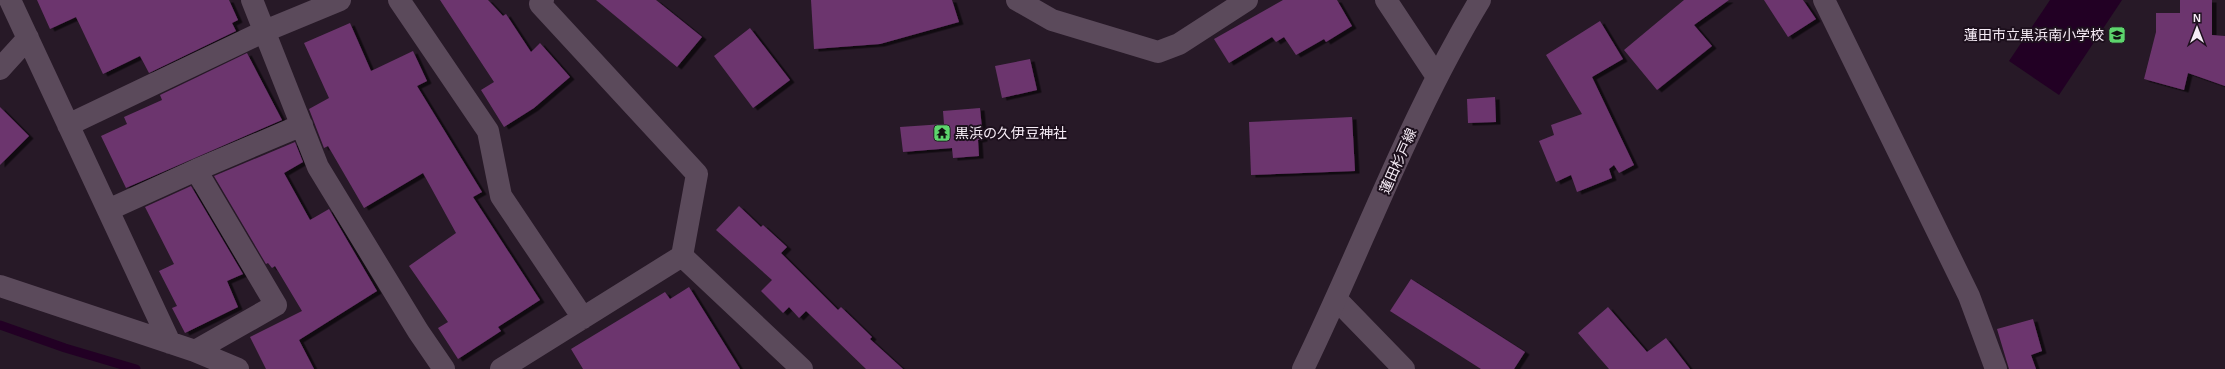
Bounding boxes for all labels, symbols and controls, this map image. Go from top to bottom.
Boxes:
north arrow [2177,8,2217,48]
text: N [2193,12,2201,24]
school or university icon: 蓮田市立黒浜南小学校 [2107,25,2127,45]
place label: 蓮田市立黒浜南小学校 [1964,27,2104,43]
temple icon: 黒浜の久伊豆神社 [932,123,952,143]
place label: 黒浜の久伊豆神社 [955,125,1067,141]
street label: 蓮田杉戸線 [1376,126,1420,196]

